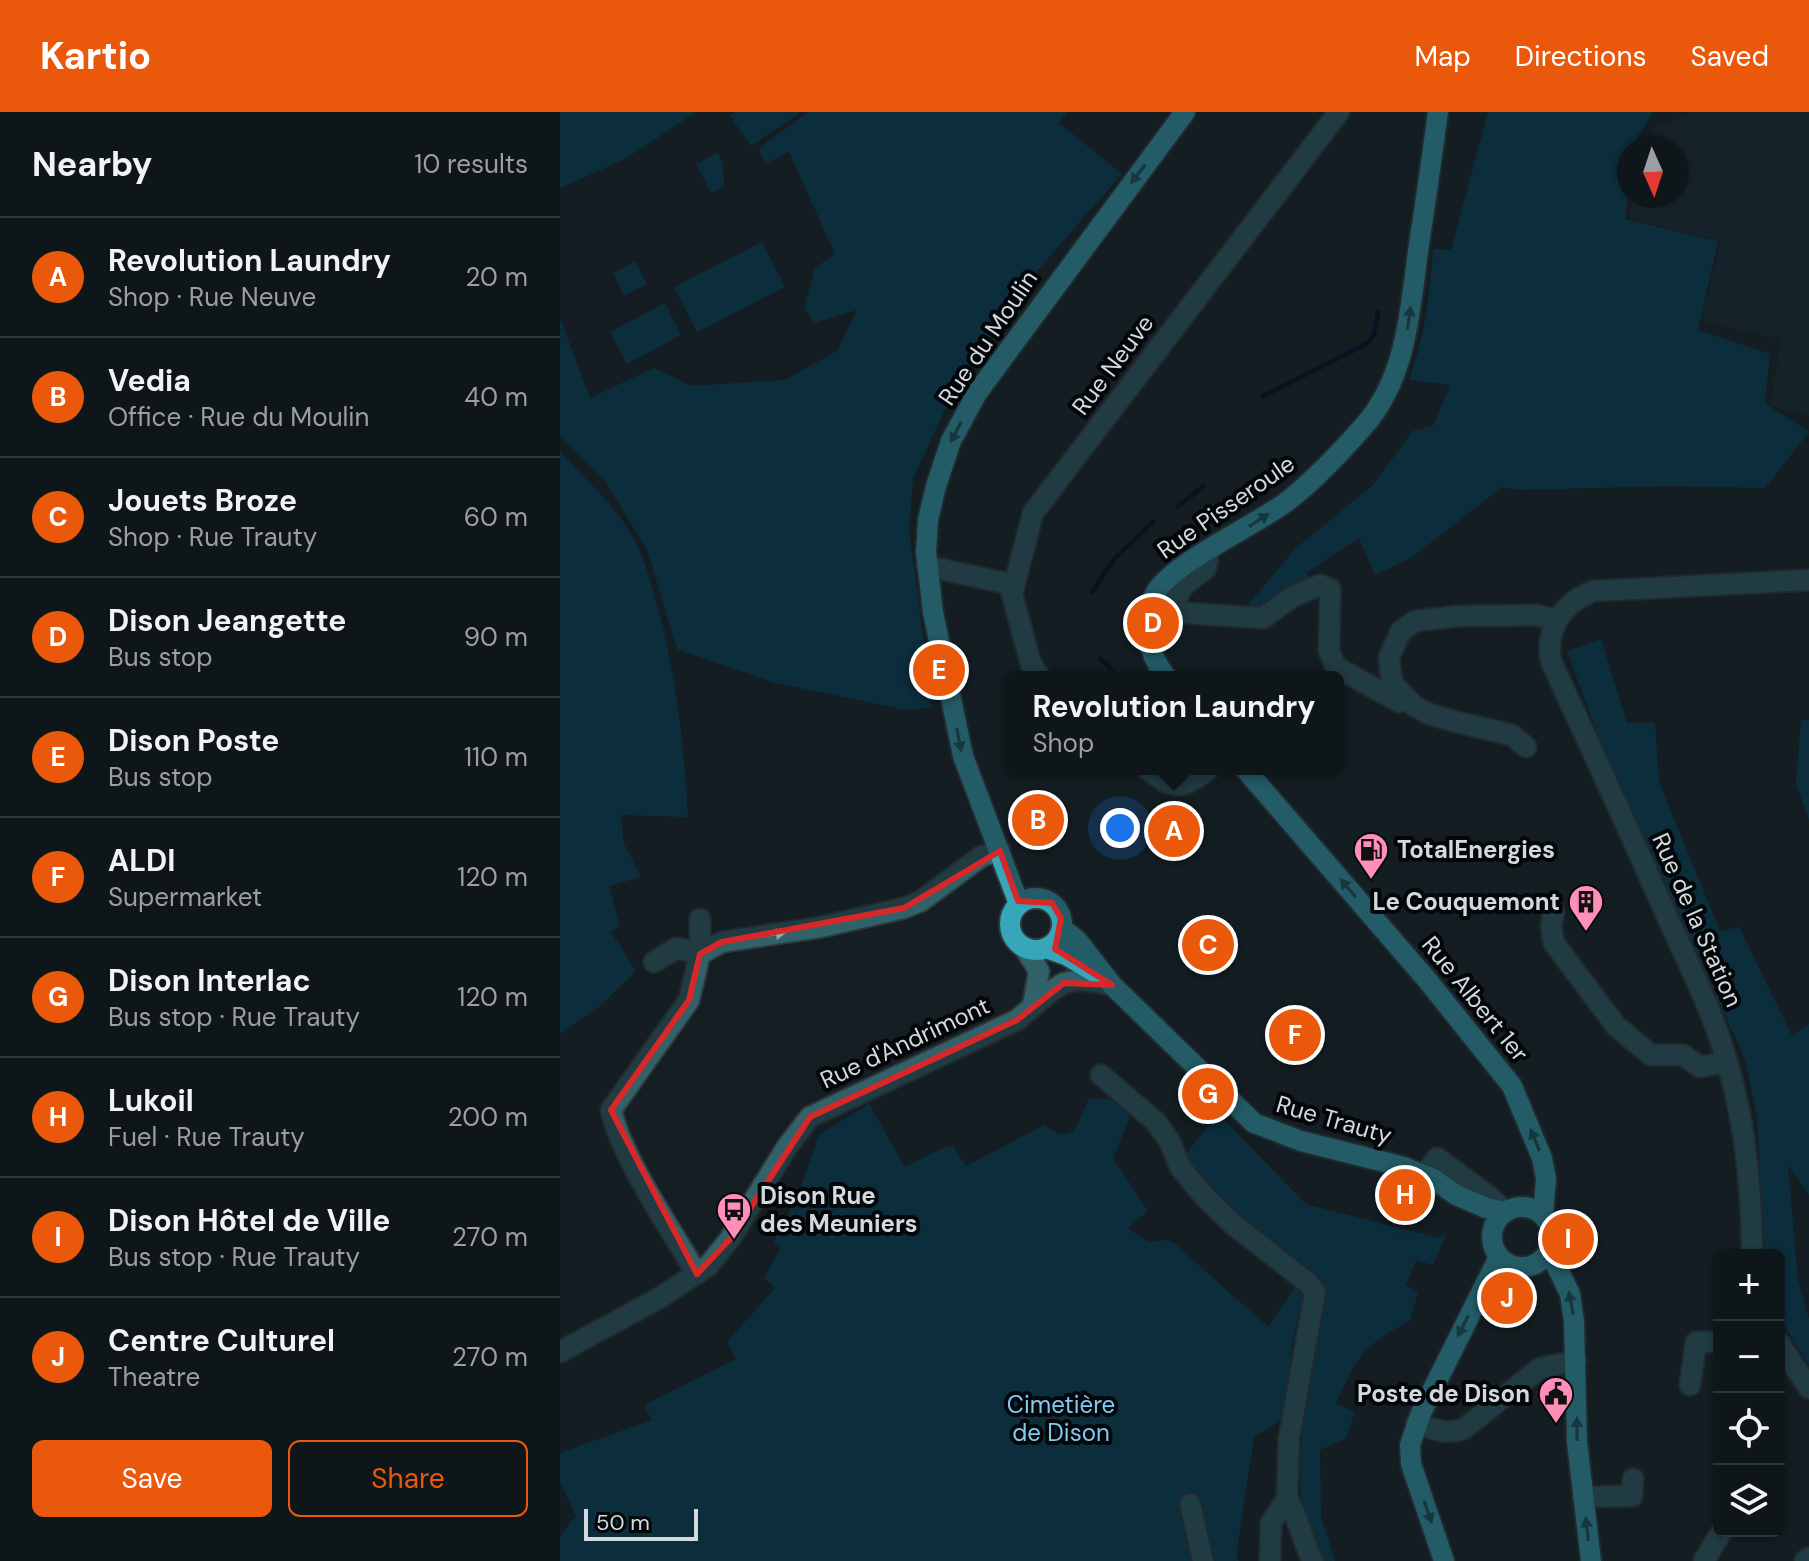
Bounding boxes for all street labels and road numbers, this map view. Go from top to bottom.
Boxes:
street label: Rue du Moulin [931,264,1044,411]
street label: Rue Neuve [1065,308,1160,421]
street label: Rue Pisseroule [1151,448,1300,565]
street label: Rue de la Station [1645,828,1750,1012]
street label: Rue Albert 1er [1415,930,1536,1068]
street label: Rue d'Andrimont [815,990,995,1095]
street label: Rue Trauty [1273,1088,1395,1151]

